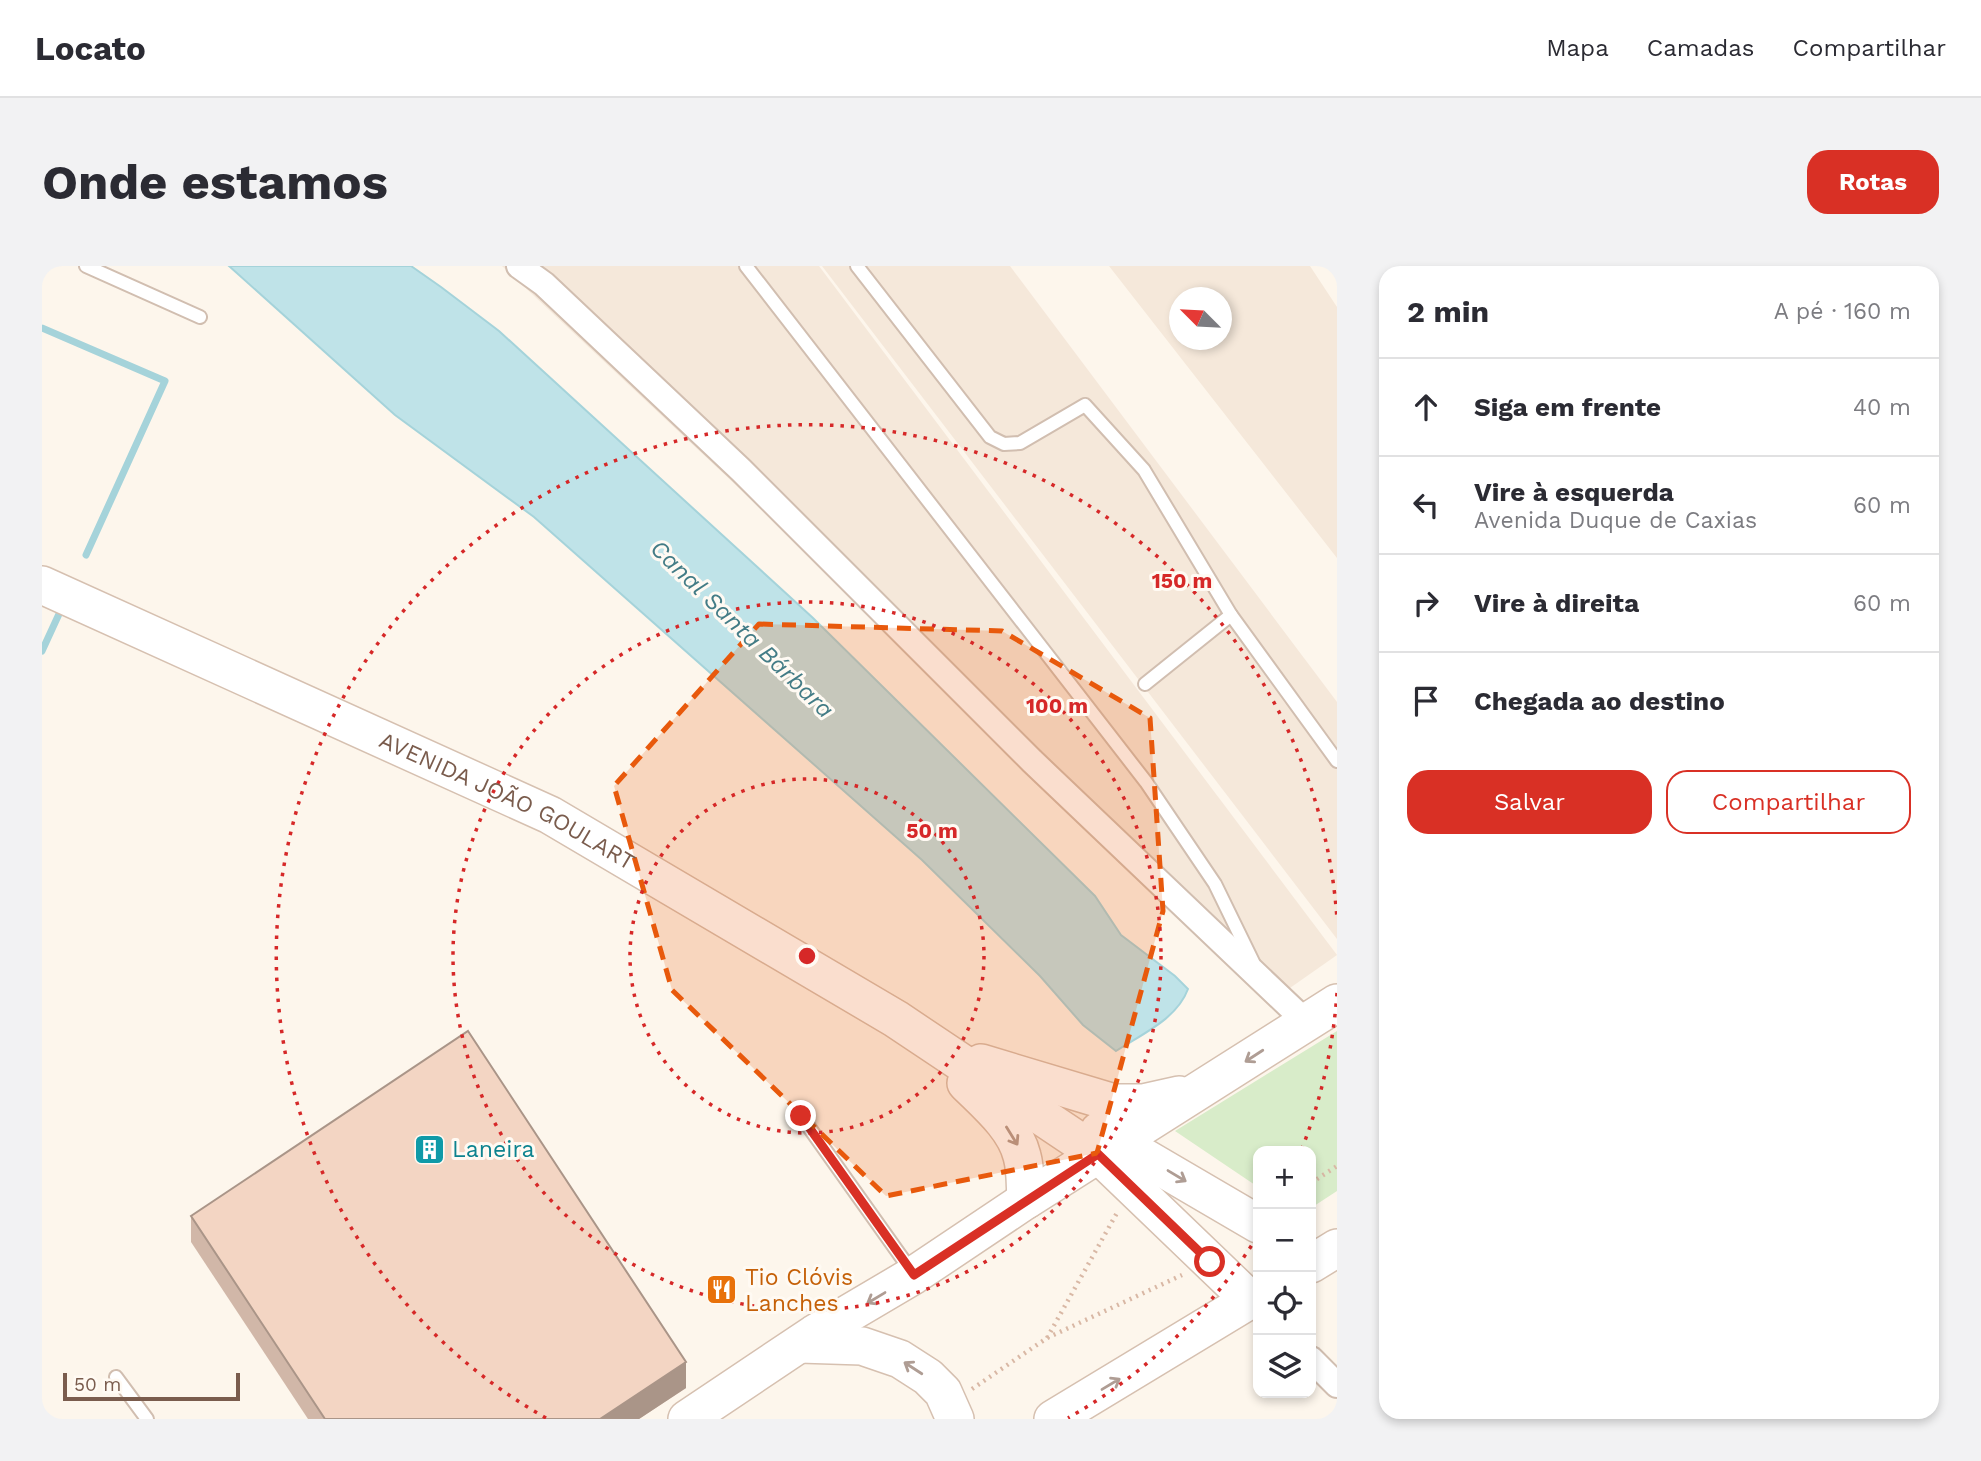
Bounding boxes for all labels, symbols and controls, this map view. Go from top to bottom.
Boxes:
text: Locato [35,29,146,68]
text: Mapa [1546,34,1609,62]
text: Camadas [1647,34,1755,62]
text: Compartilhar [1793,34,1946,62]
button: Rotas [1807,150,1939,214]
text: Onde estamos [42,153,388,211]
north arrow [1169,287,1232,350]
text: 2 min [1407,294,1489,329]
text: A pé · 160 m [1774,298,1911,325]
icon: ahead [1407,388,1445,426]
text: Siga em frente [1474,392,1661,422]
text: 40 m [1853,394,1911,421]
text: Vire à esquerda [1474,477,1674,507]
icon: left [1407,486,1445,524]
text: 60 m [1853,492,1911,519]
text: Avenida Duque de Caxias [1474,507,1757,534]
water label: Canal Santa Bárbara [644,534,840,724]
text: 150 m [1152,568,1212,593]
icon: right [1407,584,1445,622]
text: Vire à direita [1474,588,1639,618]
text: 60 m [1853,590,1911,617]
icon: arrive [1407,682,1445,720]
text: Chegada ao destino [1474,686,1725,716]
text: 100 m [1026,693,1088,718]
street label: AVENIDA JOÃO GOULART [375,727,640,876]
button: Salvar [1407,770,1652,834]
button: Compartilhar [1666,770,1911,834]
text: 50 m [906,818,958,843]
centre of rings [795,944,819,968]
one-way arrow [1245,1048,1264,1063]
route end [785,1100,816,1131]
one-way arrow [1005,1126,1020,1145]
building icon: Laneira [412,1132,446,1166]
place label: Laneira [452,1136,534,1163]
map controls [1253,1146,1316,1398]
button: + [1253,1146,1316,1209]
one-way arrow [1167,1169,1187,1183]
button: − [1253,1209,1316,1272]
route start [1194,1246,1225,1277]
place label: Tio Clóvis Lanches [745,1264,853,1317]
button: locate [1253,1272,1316,1335]
restaurant icon: Tio Clóvis Lanches [705,1273,739,1307]
one-way arrow [867,1291,887,1305]
button: layers [1253,1335,1316,1398]
one-way arrow [904,1361,923,1375]
scale bar [63,1370,240,1402]
text: 50 m [74,1373,121,1396]
one-way arrow [1101,1376,1121,1390]

